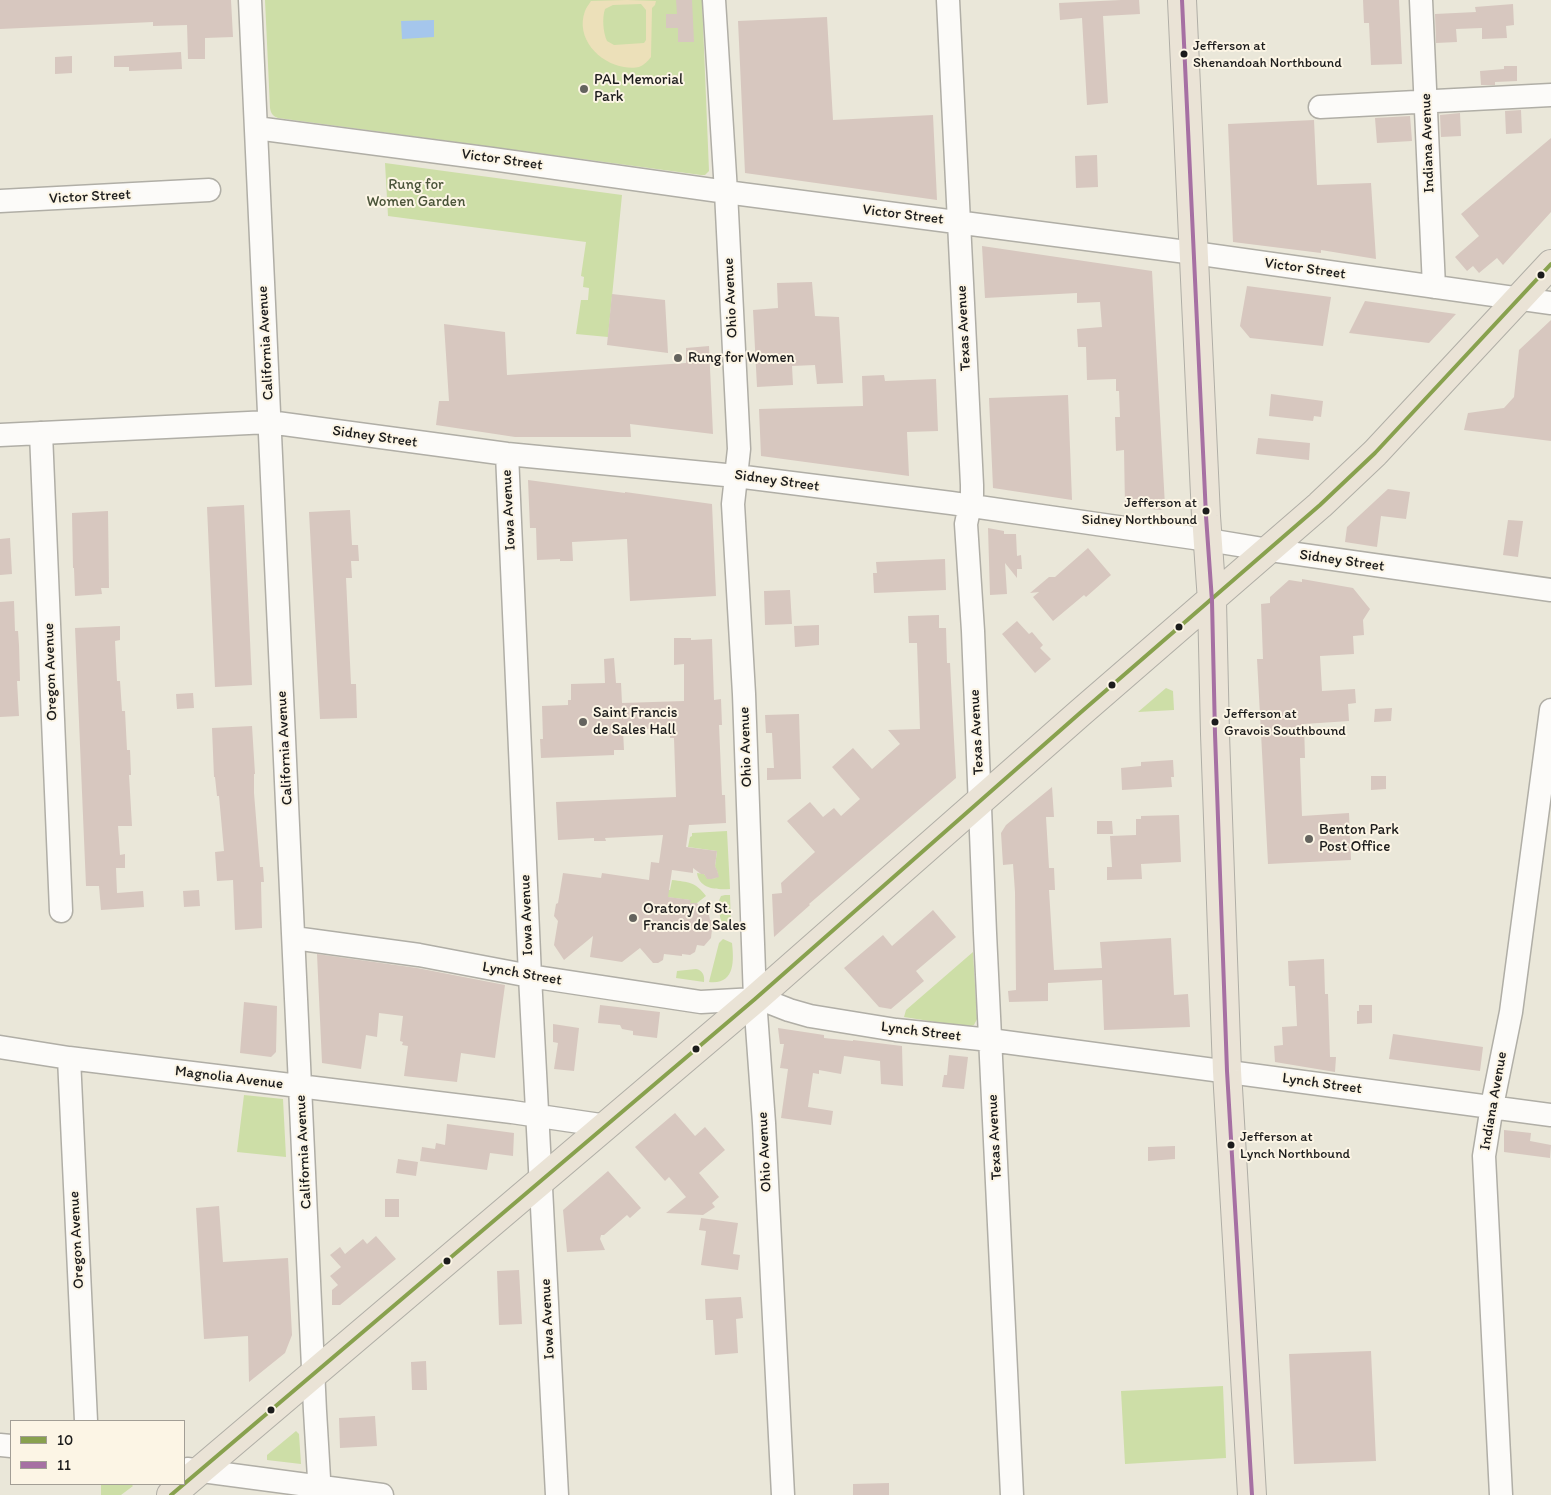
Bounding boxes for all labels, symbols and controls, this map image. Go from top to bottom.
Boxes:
place label: Jefferson at Shenandoah Northbound [1193,38,1342,70]
marker: Jefferson at Shenandoah Northbound [1179,49,1189,59]
place label: PAL Memorial Park [594,71,683,106]
marker: PAL Memorial Park [578,83,590,95]
street label: Indiana Avenue [1417,93,1439,193]
street label: Victor Street [460,145,544,175]
park label: Rung for Women Garden [367,176,465,211]
street label: Victor Street [49,186,131,208]
street label: Victor Street [861,201,945,229]
street label: Victor Street [1263,254,1347,284]
street label: Ohio Avenue [720,257,742,339]
unlabelled marker [1536,270,1546,280]
street label: California Avenue [254,285,278,401]
street label: Texas Avenue [953,285,975,371]
place label: Rung for Women [688,349,795,367]
marker: Rung for Women [672,352,684,364]
street label: Sidney Street [331,422,419,452]
street label: Sidney Street [733,466,821,496]
street label: Iowa Avenue [498,469,520,551]
place label: Jefferson at Sidney Northbound [1082,495,1197,528]
marker: Jefferson at Sidney Northbound [1201,506,1211,516]
street label: Sidney Street [1298,546,1386,576]
unlabelled marker [1174,622,1184,632]
street label: Oregon Avenue [40,623,62,721]
unlabelled marker [1107,680,1117,690]
street label: Texas Avenue [966,689,988,775]
street label: California Avenue [273,690,297,806]
place label: Saint Francis de Sales Hall [593,704,677,739]
street label: Ohio Avenue [736,706,756,788]
place label: Jefferson at Gravois Southbound [1224,706,1346,739]
marker: Saint Francis de Sales Hall [577,716,589,728]
marker: Jefferson at Gravois Southbound [1210,717,1220,727]
place label: Benton Park Post Office [1319,821,1399,856]
marker: Benton Park Post Office [1303,833,1315,845]
street label: Iowa Avenue [517,874,537,956]
place label: Oratory of St. Francis de Sales [643,900,746,935]
marker: Oratory of St. Francis de Sales [627,912,639,924]
street label: Lynch Street [481,958,563,990]
street label: Lynch Street [880,1018,962,1046]
unlabelled marker [691,1044,701,1054]
street label: Indiana Avenue [1476,1050,1512,1152]
street label: Magnolia Avenue [174,1062,284,1094]
street label: Lynch Street [1281,1069,1363,1099]
street label: California Avenue [292,1094,316,1210]
street label: Texas Avenue [984,1094,1006,1180]
street label: Ohio Avenue [754,1111,776,1193]
place label: Jefferson at Lynch Northbound [1240,1129,1350,1162]
marker: Jefferson at Lynch Northbound [1226,1140,1236,1150]
street label: Oregon Avenue [65,1191,89,1289]
unlabelled marker [442,1256,452,1266]
street label: Iowa Avenue [537,1278,559,1360]
unlabelled marker [266,1405,276,1415]
legend [10,1420,185,1485]
text: 10 [57,1431,73,1449]
text: 11 [57,1456,71,1474]

